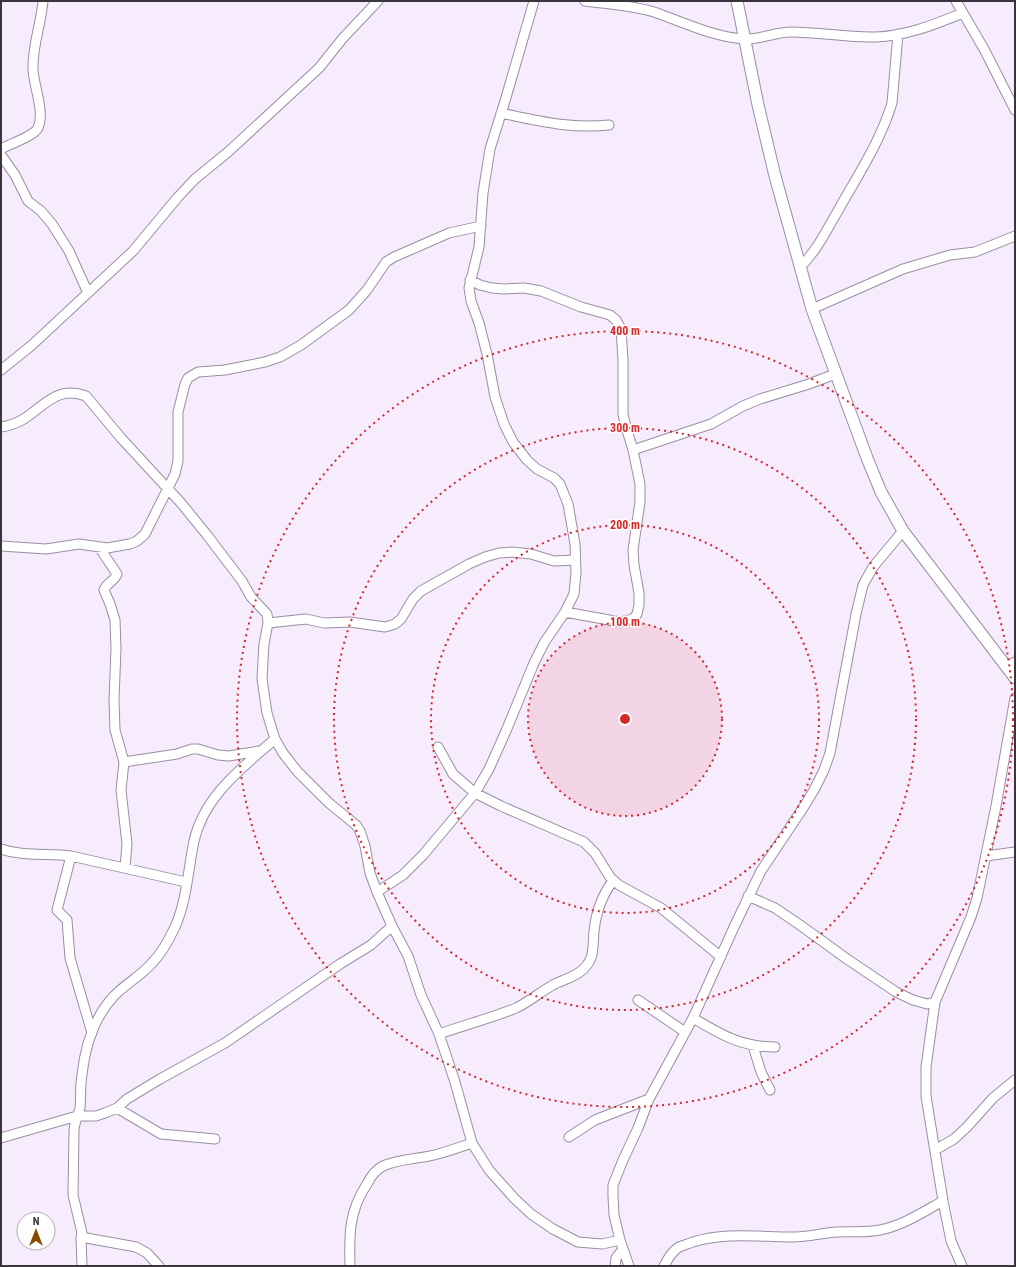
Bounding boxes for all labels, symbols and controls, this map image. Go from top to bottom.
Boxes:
text: 400 m [610,324,640,338]
text: 300 m [610,421,640,435]
text: 200 m [610,518,640,532]
text: 100 m [610,615,640,629]
centre of rings [618,712,632,726]
north arrow [16,1211,56,1251]
text: N [33,1215,40,1228]

